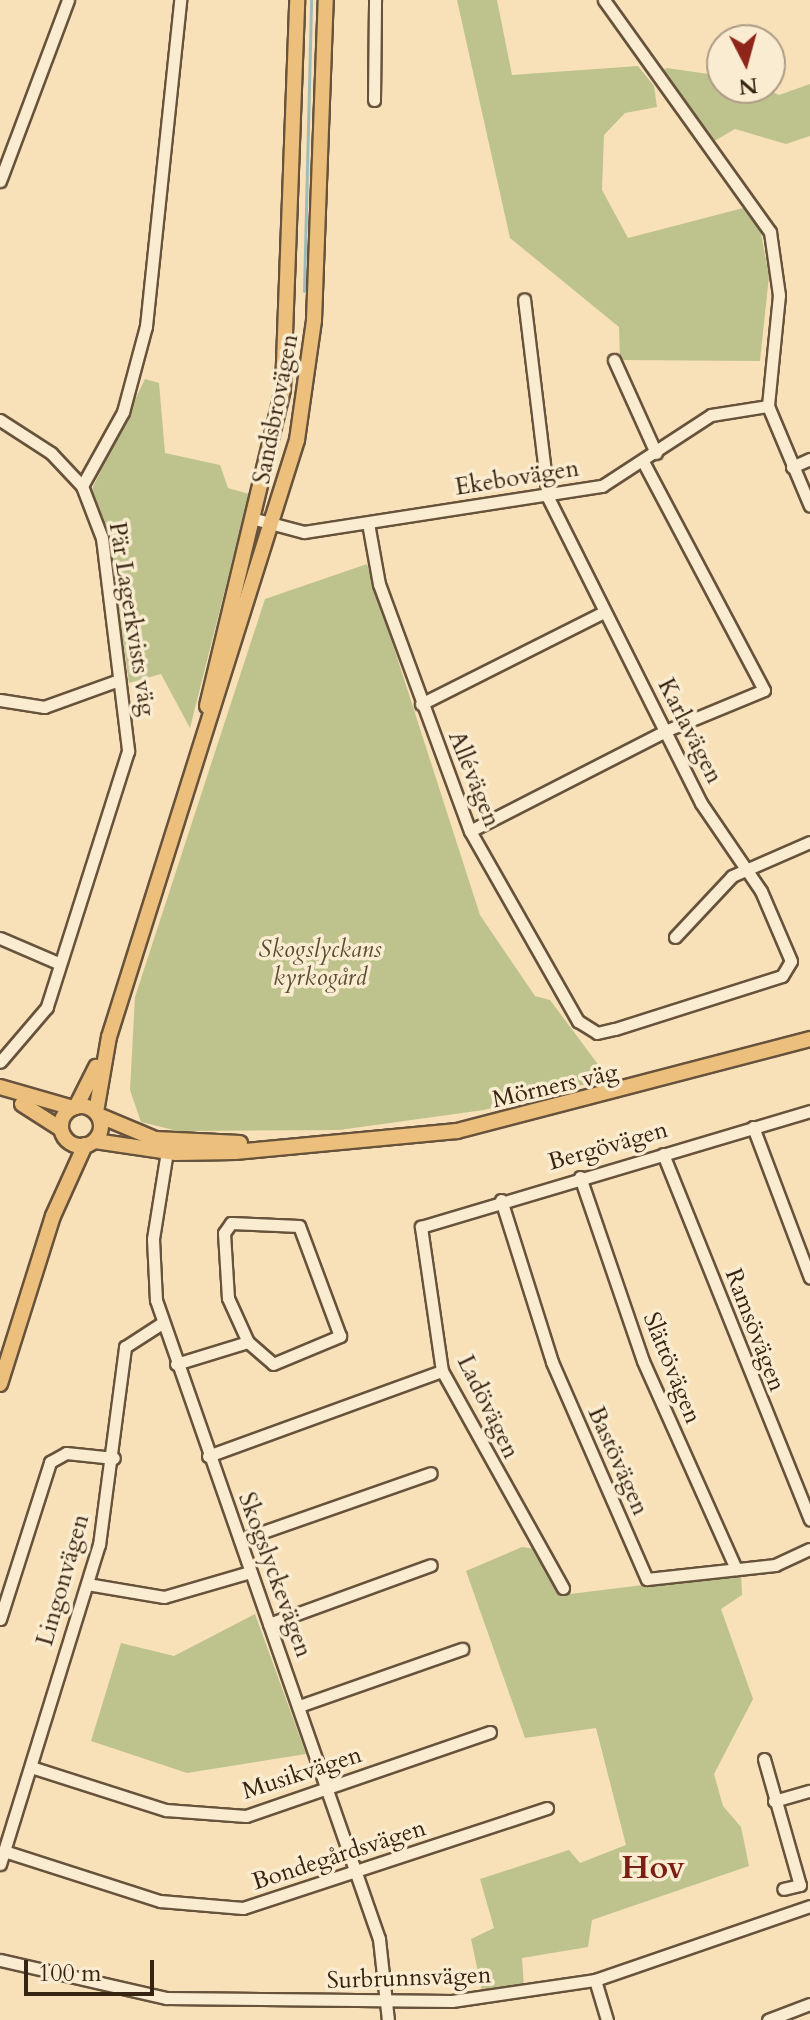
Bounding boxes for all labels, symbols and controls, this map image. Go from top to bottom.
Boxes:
north arrow [706,24,786,104]
text: N [737,70,759,102]
street label: Sandsbrovägen [247,332,305,486]
street label: Ekebovägen [453,454,581,502]
street label: Pär Lagerkvists väg [102,520,162,718]
street label: Karlavägen [651,674,729,788]
street label: Allévägen [442,727,506,831]
park label: Skogslyckans kyrkogård [258,936,382,992]
street label: Mörners väg [489,1058,621,1114]
street label: Bergövägen [545,1115,671,1177]
street label: Ramsövägen [718,1265,792,1395]
street label: Slättövägen [637,1308,707,1428]
street label: Ladövägen [451,1351,525,1463]
street label: Bastövägen [581,1402,655,1520]
street label: Skogslyckevägen [232,1489,318,1661]
street label: Lingonvägen [30,1511,96,1649]
street label: Musikvägen [239,1740,365,1806]
street label: Bondegårdsvägen [249,1813,429,1897]
district label: Hov [621,1849,685,1887]
scale bar [28,1944,158,1994]
text: 100 m [38,1957,102,1990]
street label: Surbrunnsvägen [326,1961,492,1995]

